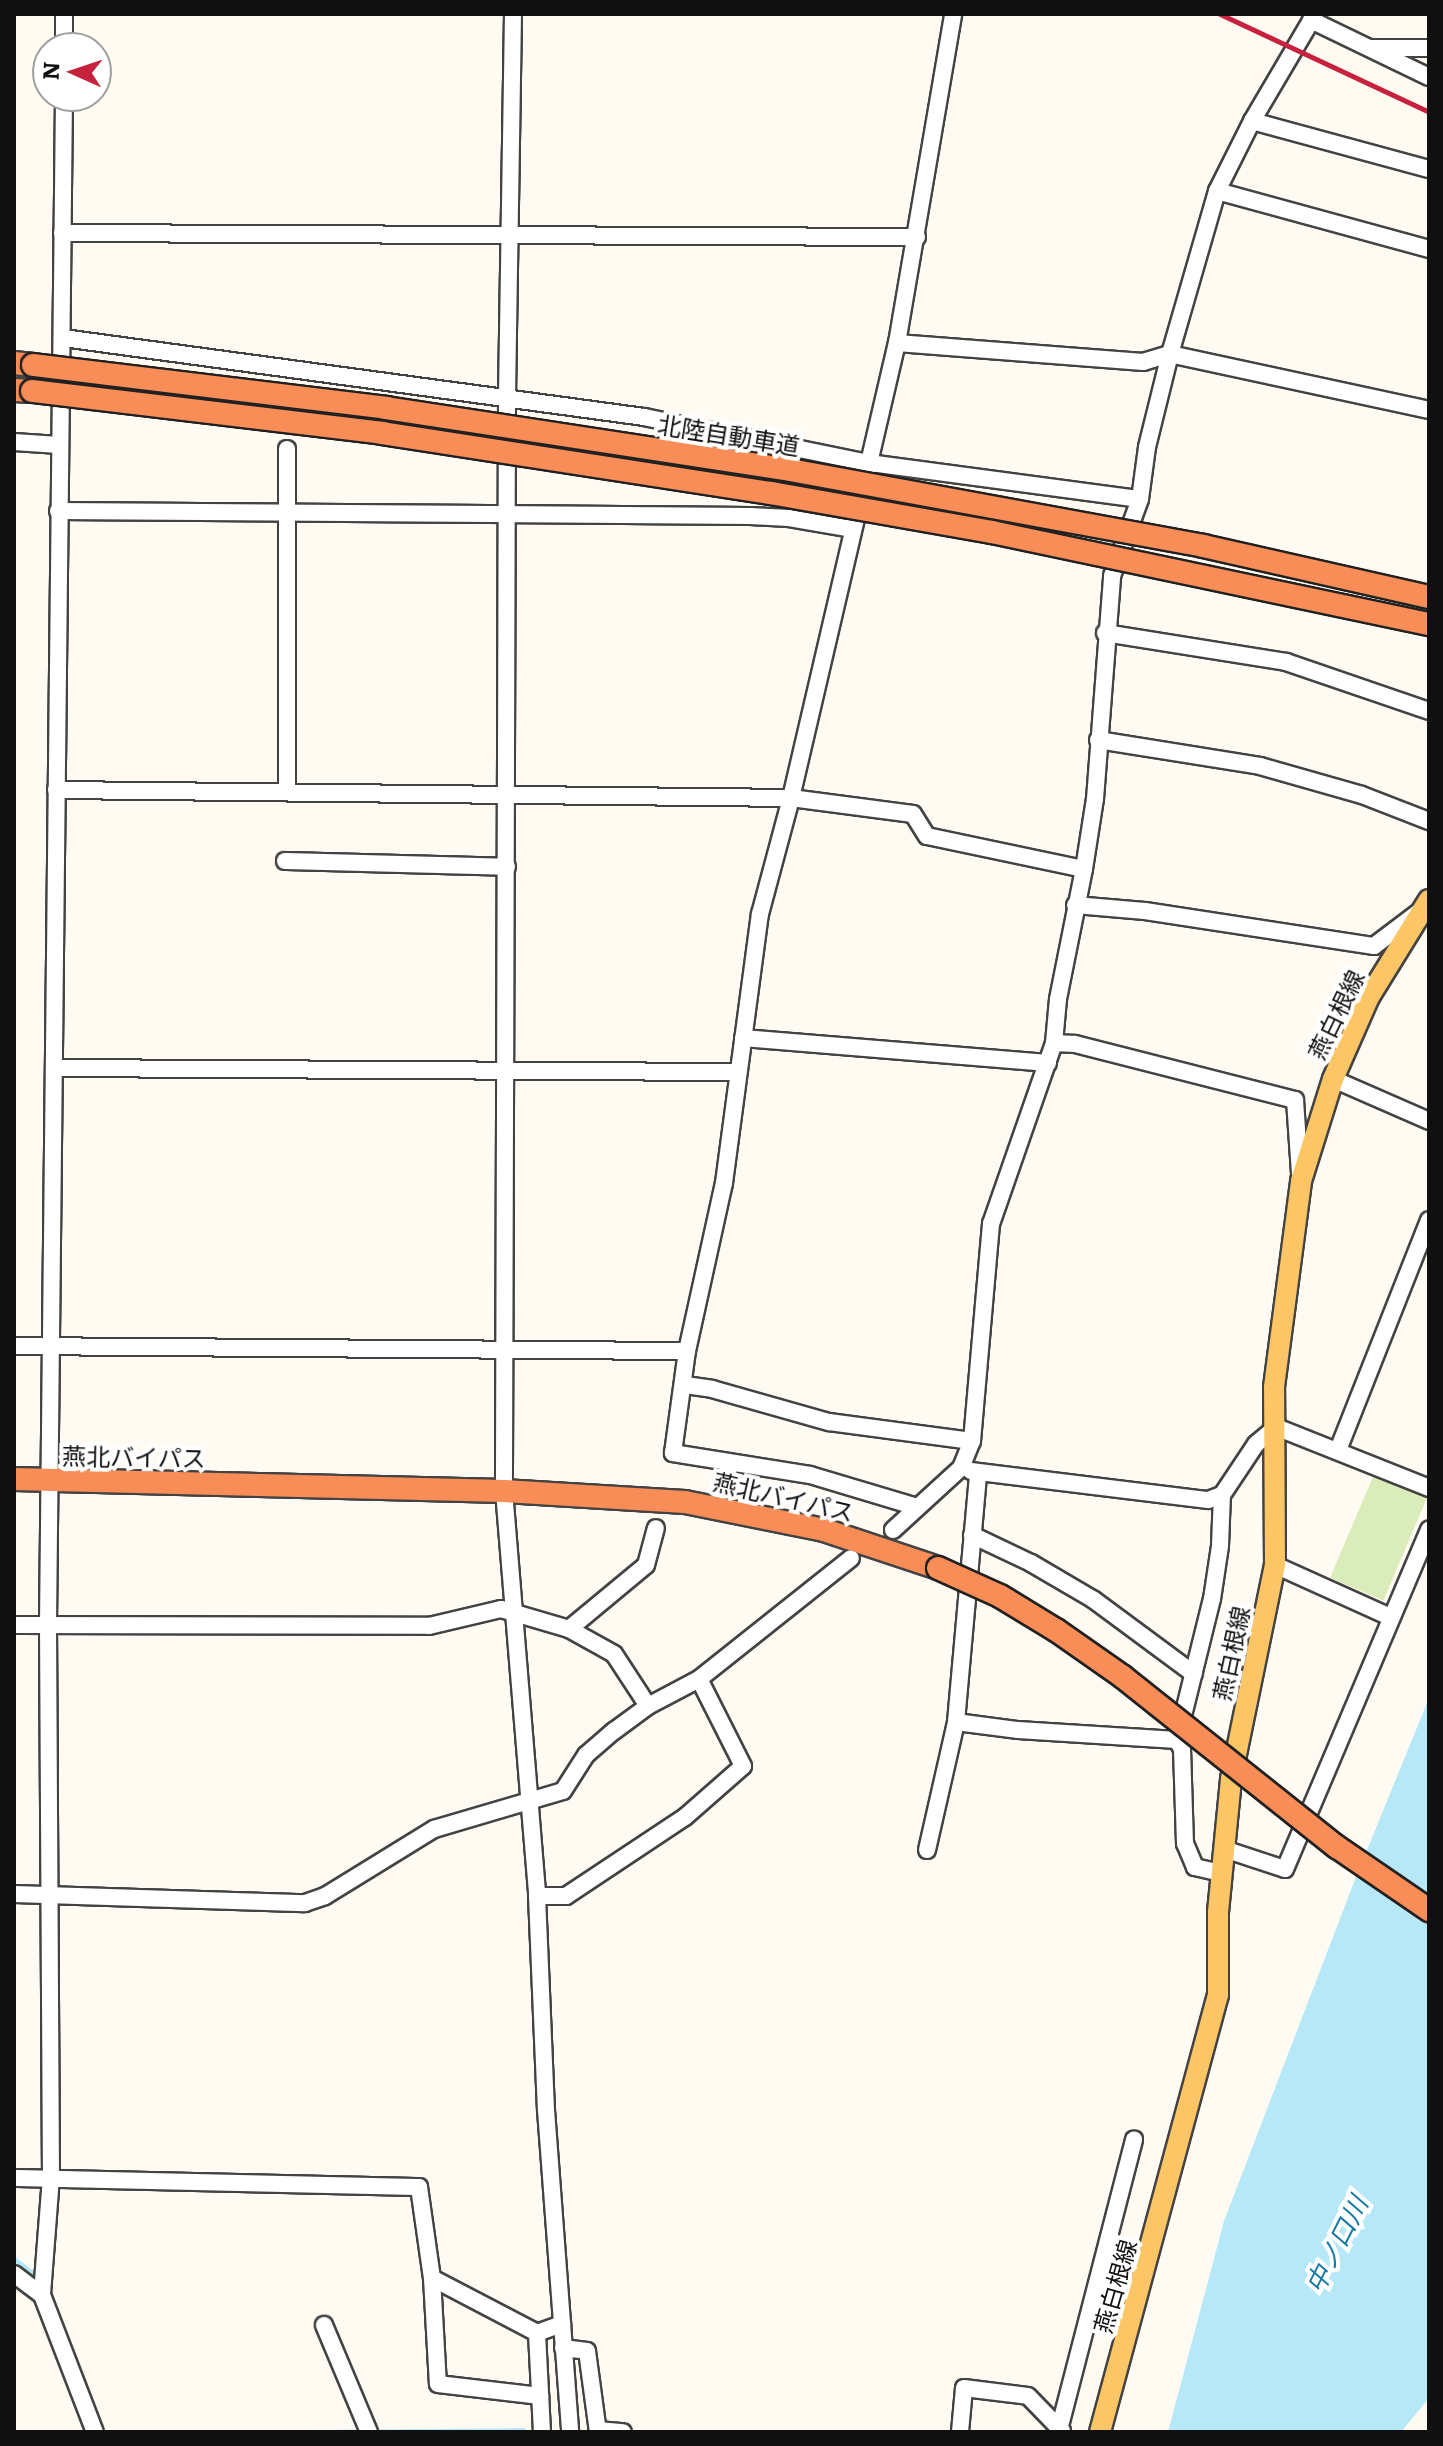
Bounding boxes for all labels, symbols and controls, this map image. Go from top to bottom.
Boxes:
north arrow [32,32,112,112]
text: N [33,61,66,81]
street label: 北陸自動車道 [656,409,802,459]
street label: 燕白根線 [1301,965,1369,1063]
street label: 燕北バイパス [62,1440,206,1472]
street label: 燕北バイパス [711,1466,857,1526]
street label: 燕白根線 [1206,1603,1254,1703]
water label: 中ノ口川 [1297,2191,1373,2297]
street label: 燕白根線 [1087,2236,1141,2336]

